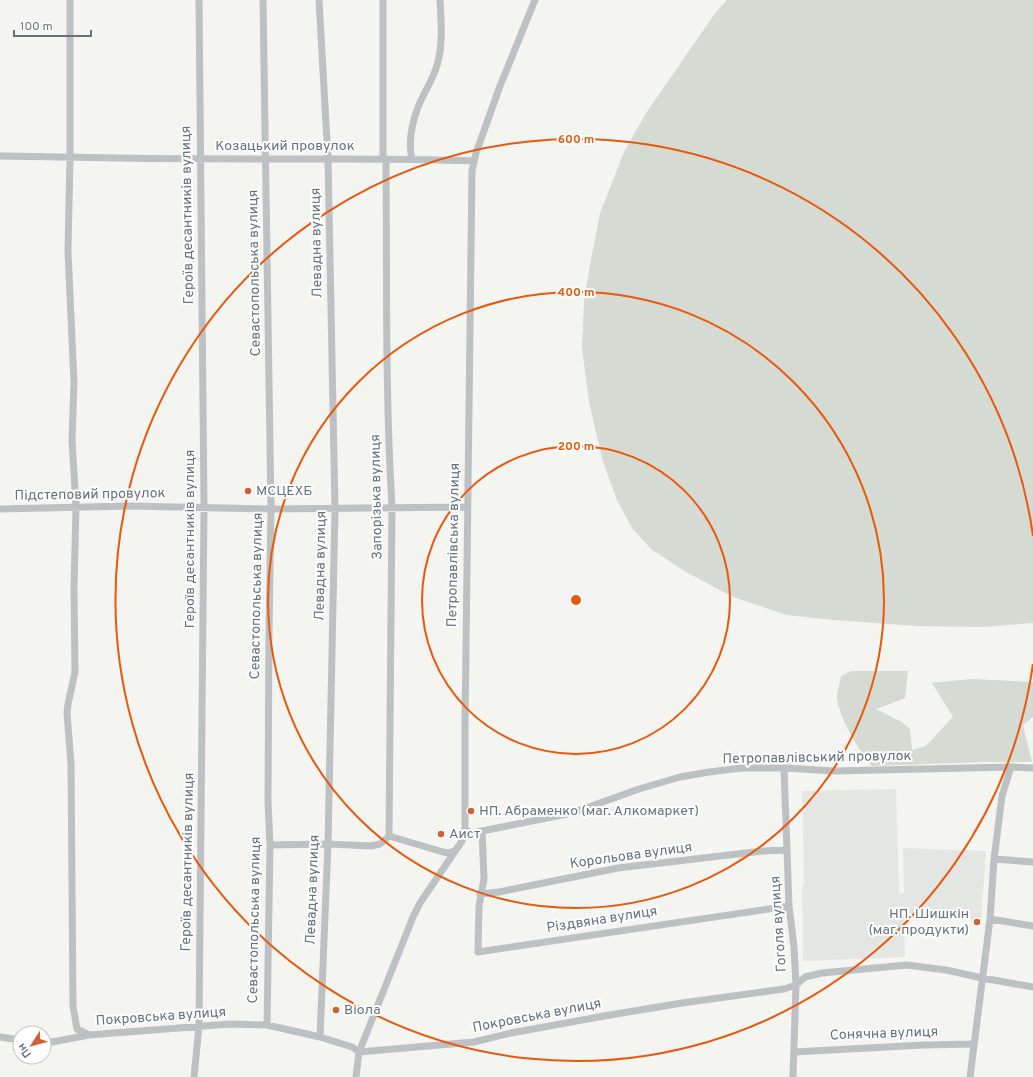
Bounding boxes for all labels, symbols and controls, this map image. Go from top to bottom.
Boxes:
scale bar [14,12,91,38]
text: 100 m [20,19,53,35]
street label: Героїв десантників вулиця [178,126,198,304]
text: 600 m [558,132,594,148]
street label: Козацький провулок [215,138,355,155]
street label: Левадна вулиця [308,188,326,298]
street label: Севастопольська вулиця [245,189,265,357]
text: 400 m [557,285,595,301]
street label: Запорізька вулиця [367,434,387,560]
text: 200 m [558,439,594,455]
street label: Героїв десантників вулиця [182,450,199,628]
street label: Петропавлівська вулиця [444,463,464,627]
place label: МСЦЕХБ [256,483,312,500]
street label: Підстеповий провулок [14,485,166,505]
marker: МСЦЕХБ [243,486,253,496]
street label: Левадна вулиця [312,511,330,621]
street label: Севастопольська вулиця [247,512,267,680]
centre of rings [569,593,583,607]
street label: Петропавлівський провулок [722,748,912,768]
street label: Героїв десантників вулиця [178,773,198,951]
place label: НП. Абраменко (маг. Алкомаркет) [479,803,699,820]
marker: НП. Абраменко (маг. Алкомаркет) [466,806,476,816]
place label: Аист [449,826,480,843]
marker: Аист [436,829,446,839]
street label: Левадна вулиця [303,835,323,945]
street label: Севастопольська вулиця [245,836,265,1004]
street label: Корольова вулиця [569,839,693,873]
street label: Гоголя вулиця [767,875,791,973]
street label: Різдвяна вулиця [545,903,659,937]
place label: НП. Шишкін (маг. продукти) [868,906,969,939]
marker: НП. Шишкін (маг. продукти) [972,917,982,927]
street label: Покровська вулиця [471,995,603,1037]
place label: Віола [344,1002,381,1019]
street label: Покровська вулиця [95,1004,227,1030]
marker: Віола [331,1005,341,1015]
street label: Сонячна вулиця [830,1024,938,1044]
north arrow [12,1025,52,1065]
text: Пн [15,1040,35,1060]

